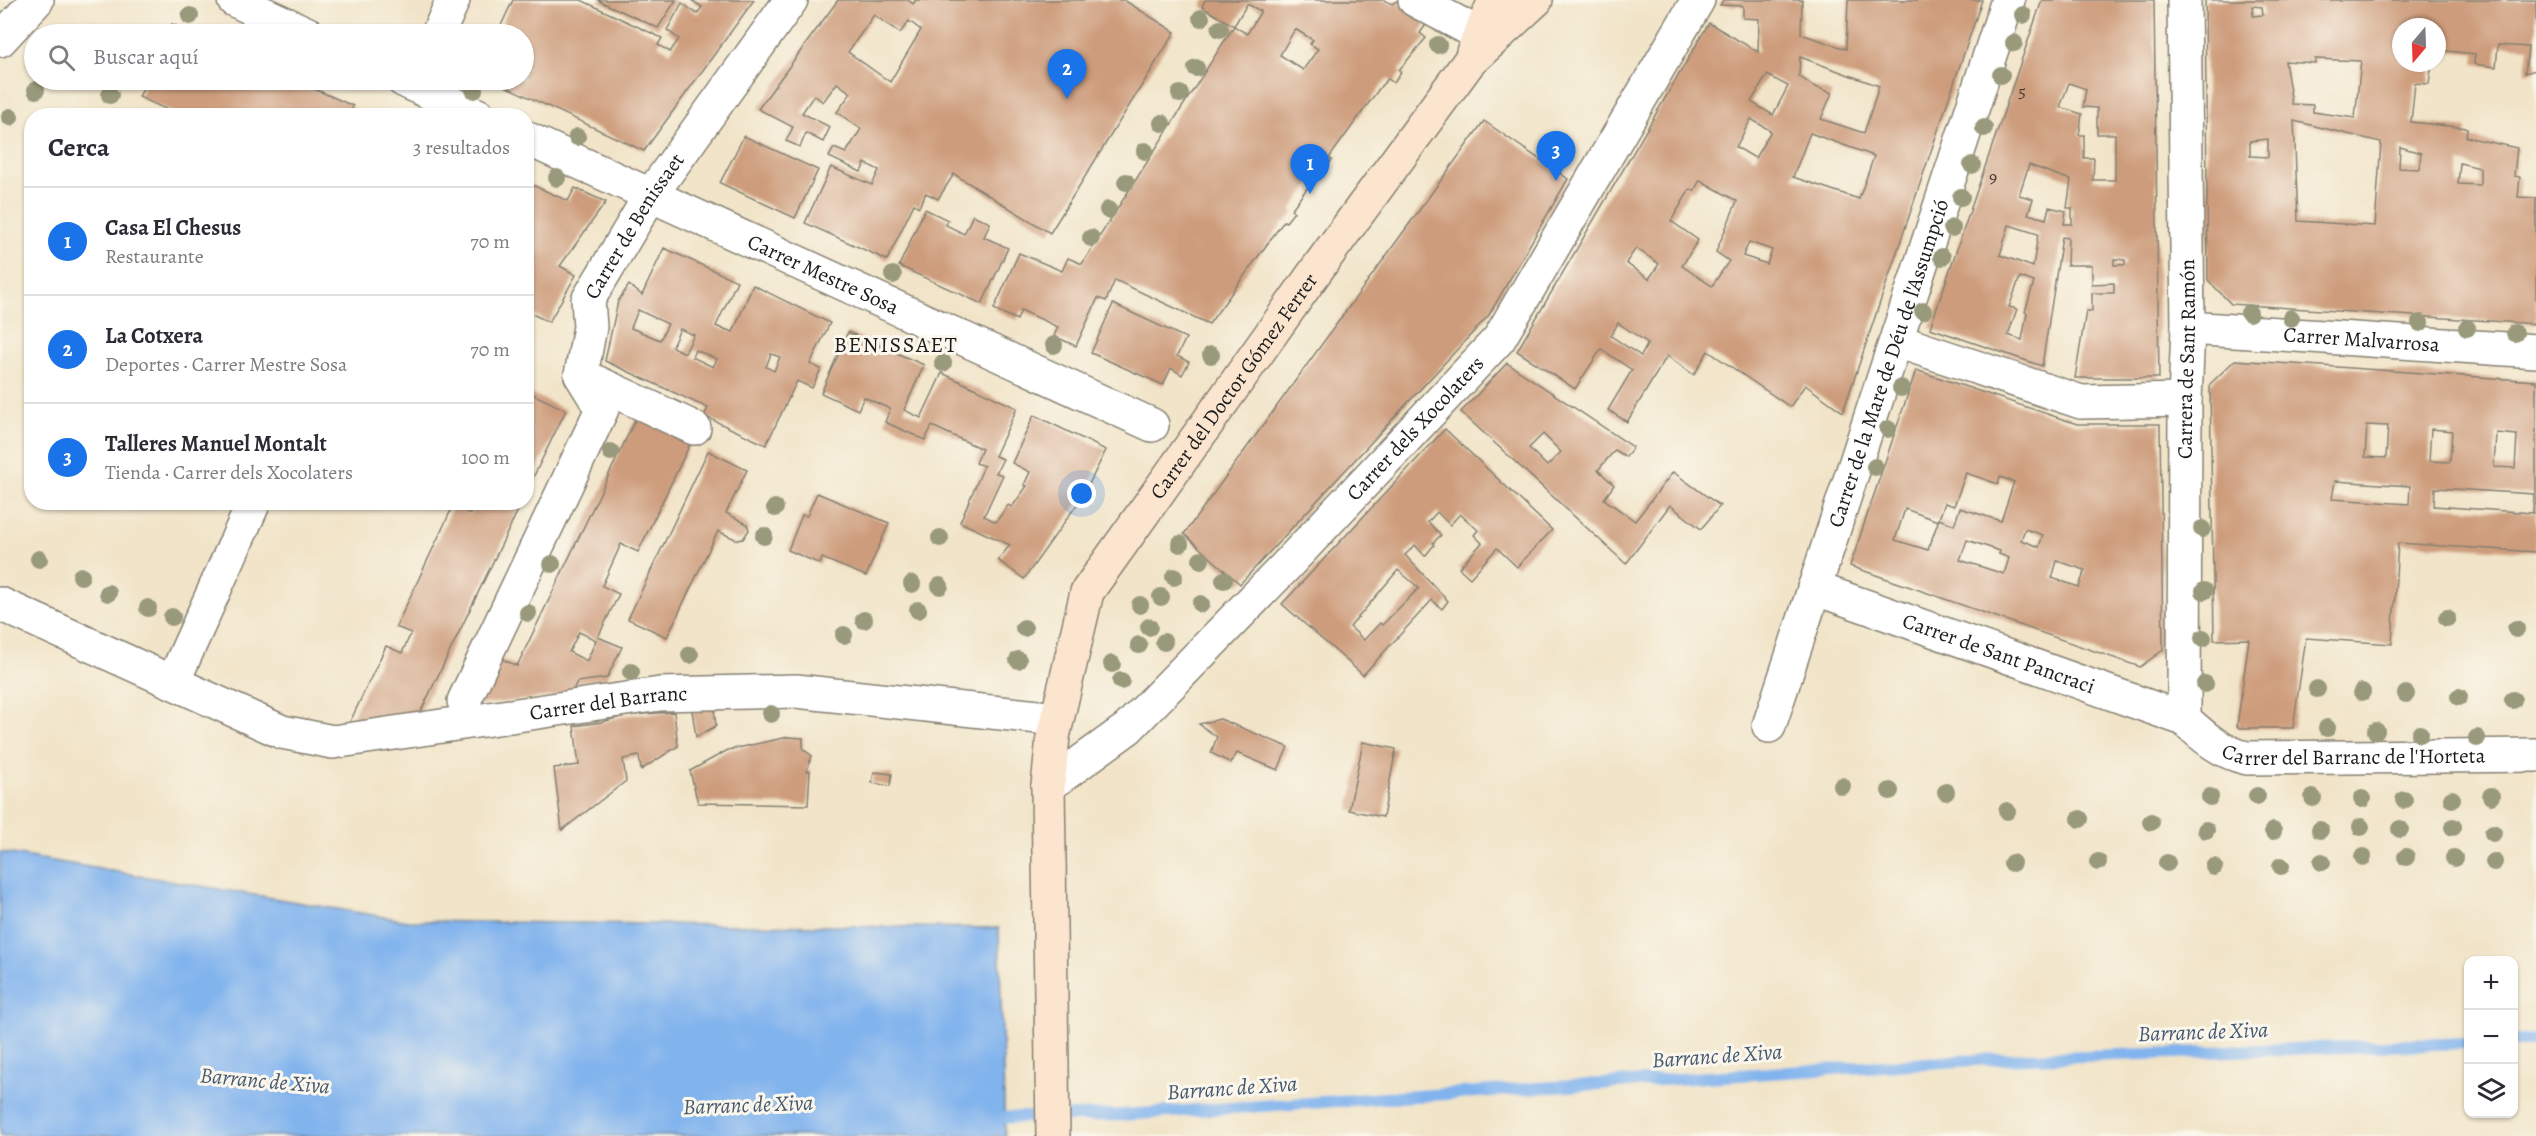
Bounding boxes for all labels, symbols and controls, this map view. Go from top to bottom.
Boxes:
north arrow [2392,18,2446,72]
search box [24,24,534,90]
icon: search [45,41,78,74]
text: Buscar aquí [93,42,199,72]
pin: 2 [1048,50,1086,99]
house number: 5 [2018,79,2026,103]
text: Cerca [48,130,110,165]
pin: 3 [1536,132,1576,181]
text: 3 resultados [413,134,510,161]
pin: 1 [1290,144,1330,194]
street label: Carrer de Benissaet [578,147,691,304]
house number: 9 [1989,165,1997,189]
street label: Carrer de la Mare de Déu de l'Assumpció [1821,195,1956,531]
text: Casa El Chesus [105,213,241,243]
street label: Carrer Mestre Sosa [743,227,904,321]
text: 1 [64,228,71,255]
text: 70 m [470,228,510,255]
text: Restaurante [105,243,204,270]
street label: Carrera de Sant Ramón [2171,259,2202,459]
street label: Carrer del Doctor Gómez Ferrer [1143,267,1324,505]
street label: Carrer Malvarrosa [2283,320,2441,359]
text: La Cotxera [105,321,203,351]
district label: BENISSAET [834,330,958,360]
text: 2 [63,336,72,363]
text: 70 m [470,336,510,363]
street label: Carrer dels Xocolaters [1340,350,1490,507]
text: Deportes · Carrer Mestre Sosa [105,351,347,378]
text: Talleres Manuel Montalt [105,429,327,459]
text: 3 [63,444,72,471]
text: 100 m [461,444,510,471]
text: Tienda · Carrer dels Xocolaters [105,459,353,486]
your location [1067,479,1096,508]
street label: Carrer de Sant Pancraci [1899,606,2099,700]
street label: Carrer del Barranc [528,679,688,727]
street label: Carrer del Barranc de l'Horteta [2217,737,2486,772]
map controls [2464,956,2518,1118]
button: + [2464,956,2518,1010]
button: − [2464,1010,2518,1064]
water label: Barranc de Xiva [2137,1015,2269,1049]
water label: Barranc de Xiva [1651,1036,1783,1076]
water label: Barranc de Xiva [199,1060,331,1102]
button: layers [2464,1064,2518,1118]
water label: Barranc de Xiva [1166,1068,1298,1108]
water label: Barranc de Xiva [682,1088,814,1122]

